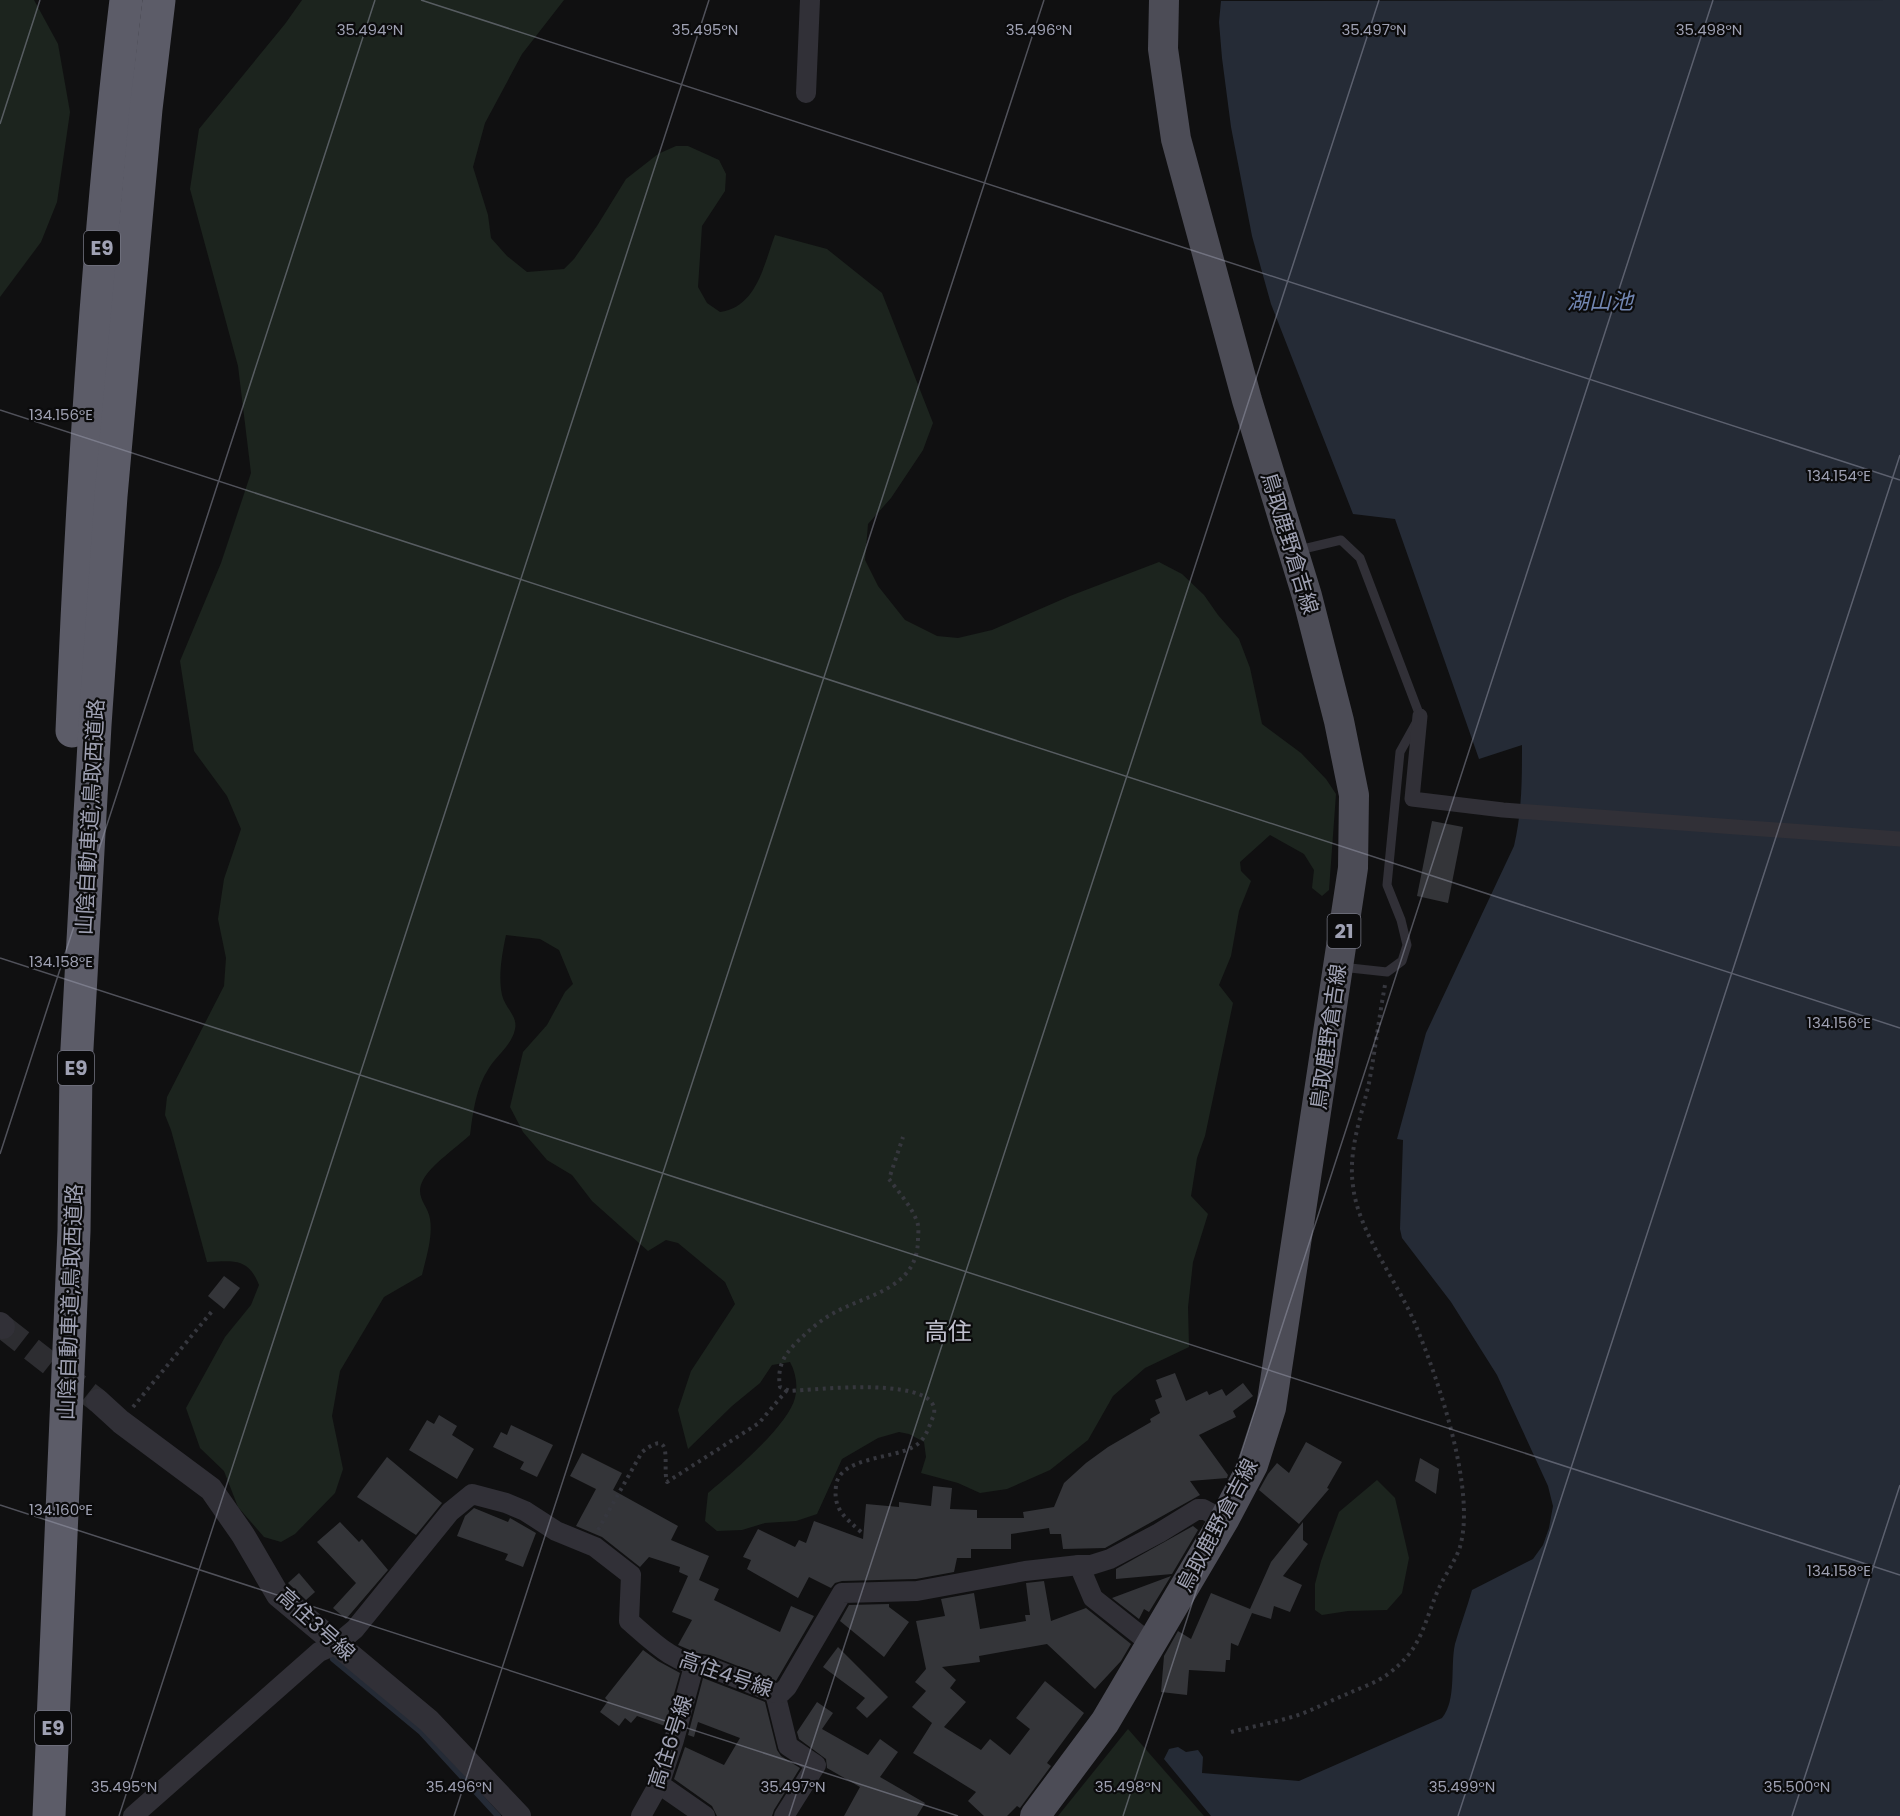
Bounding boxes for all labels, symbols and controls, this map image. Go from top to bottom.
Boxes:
text: 35.494°N [337,19,403,40]
text: 35.495°N [672,19,738,40]
text: 35.496°N [1006,19,1072,40]
text: 35.497°N [1341,19,1407,40]
text: 35.498°N [1676,19,1742,40]
road number: E9 [84,231,120,265]
water label: 湖山池 [1567,286,1635,317]
text: 134.156°E [29,404,93,425]
text: 134.154°E [1807,465,1871,486]
street label: 鳥取鹿野倉吉線 [1255,468,1325,618]
street label: 山陰自動車道;鳥取西道路 [69,698,111,936]
road number: 21 [1328,914,1360,948]
text: 134.158°E [29,951,93,972]
street label: 鳥取鹿野倉吉線 [1303,962,1353,1112]
text: 134.156°E [1807,1012,1871,1033]
road number: E9 [58,1051,94,1085]
street label: 山陰自動車道;鳥取西道路 [51,1183,89,1421]
district label: 高住 [924,1315,972,1348]
street label: 鳥取鹿野倉吉線 [1170,1453,1264,1597]
text: 134.160°E [29,1499,93,1520]
text: 134.158°E [1807,1560,1871,1581]
street label: 高住3号線 [270,1581,362,1667]
street label: 高住4号線 [675,1644,777,1704]
street label: 高住6号線 [641,1691,699,1793]
road number: E9 [35,1711,71,1745]
text: 35.495°N [91,1776,157,1797]
text: 35.496°N [426,1776,492,1797]
text: 35.497°N [760,1776,826,1797]
text: 35.498°N [1095,1776,1161,1797]
text: 35.499°N [1429,1776,1495,1797]
text: 35.500°N [1764,1776,1830,1797]

